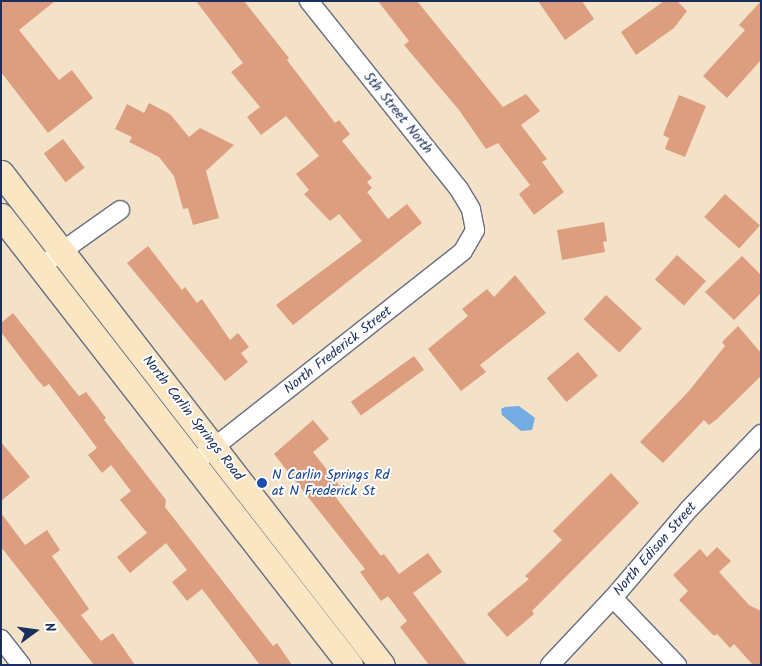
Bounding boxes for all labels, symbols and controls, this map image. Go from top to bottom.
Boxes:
street label: 5th Street North [360,69,436,157]
street label: North Frederick Street [281,303,395,397]
street label: North Carlin Springs Road [139,352,247,484]
place label: N Carlin Springs Rd at N Frederick St [272,467,389,500]
marker: N Carlin Springs Rd at N Frederick St [256,477,268,489]
street label: North Edison Street [610,499,700,599]
north arrow [10,606,60,656]
text: N [38,620,61,634]

